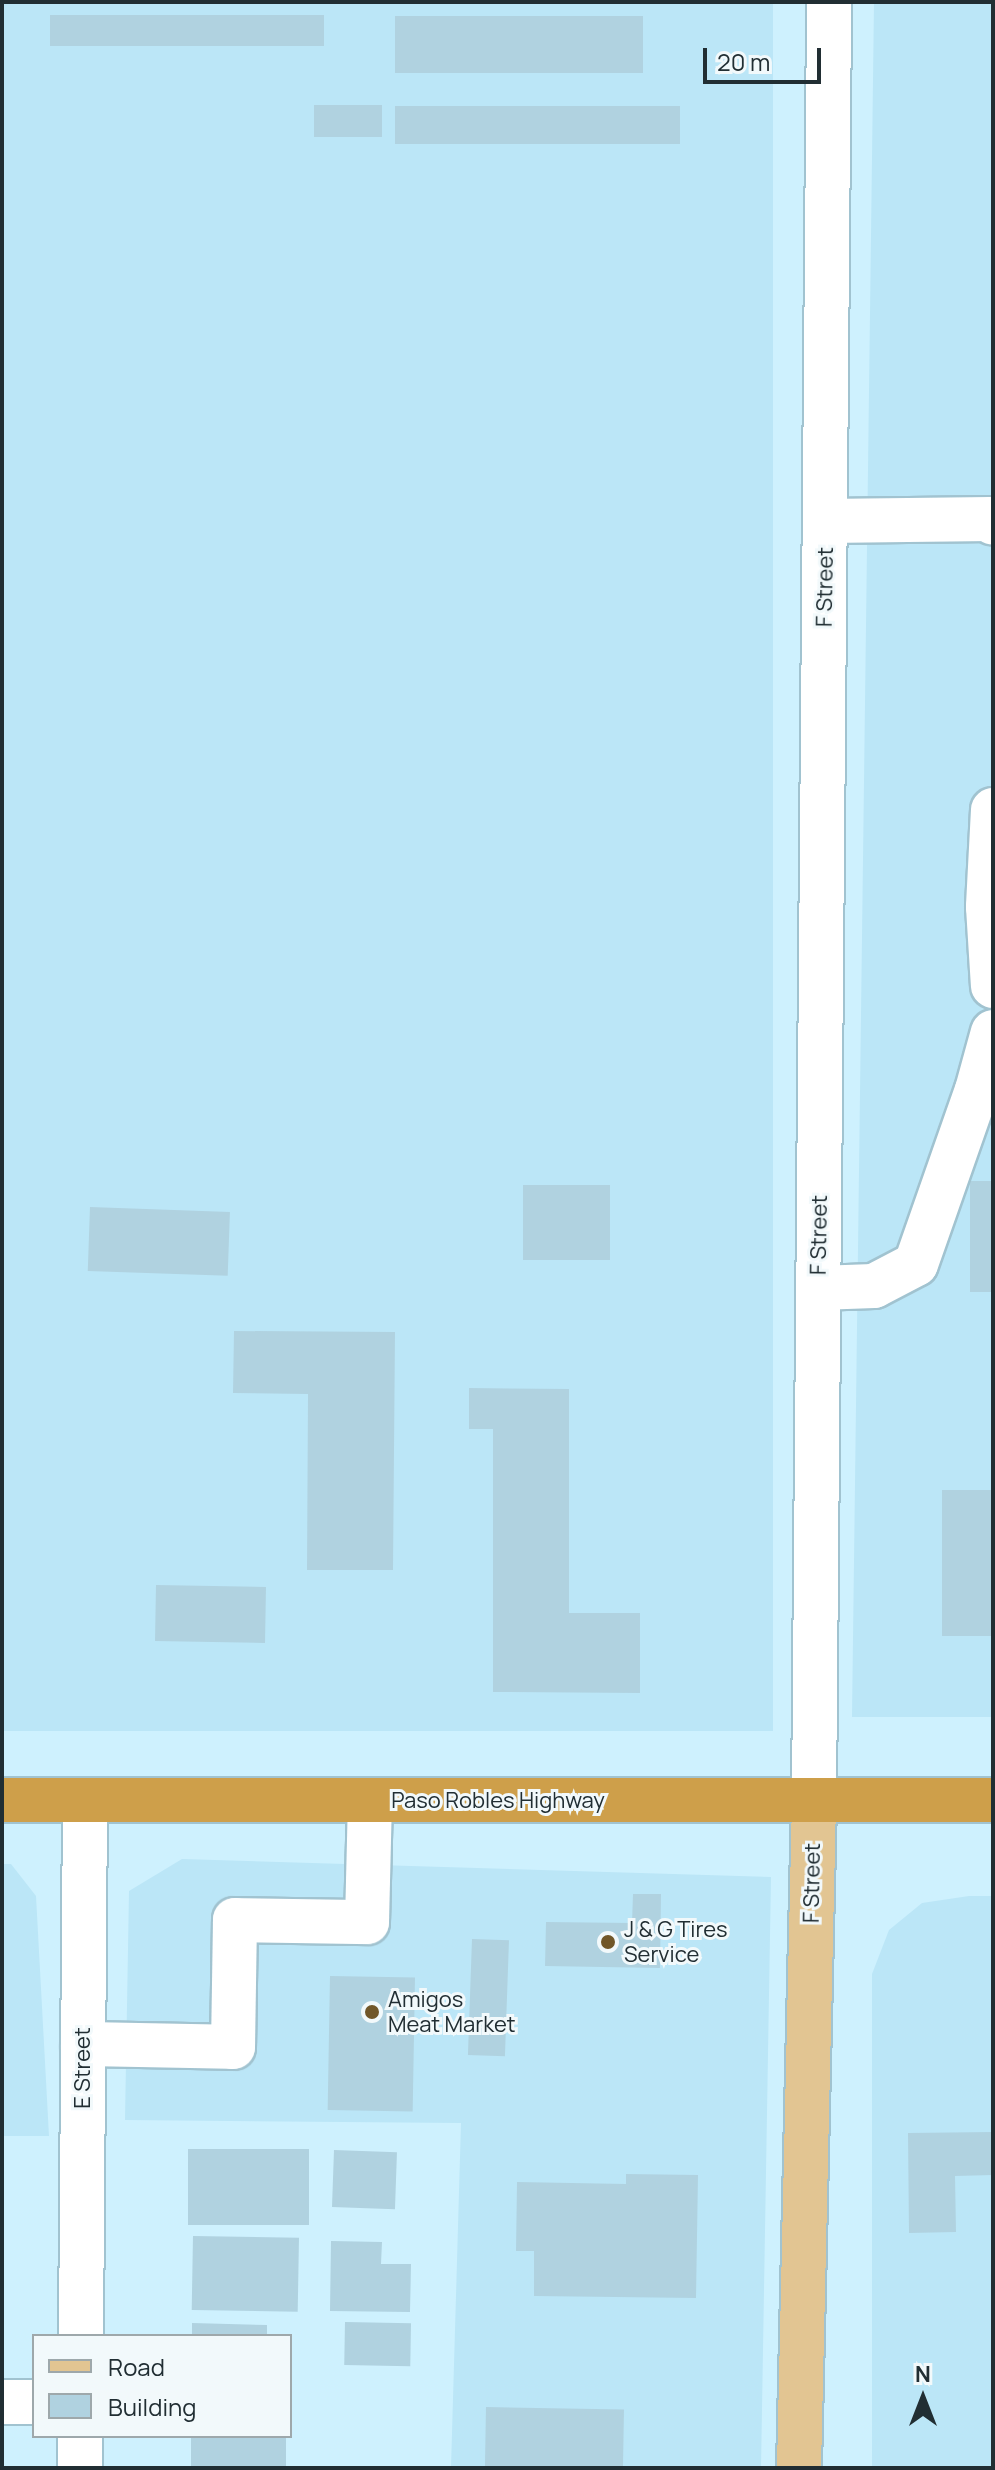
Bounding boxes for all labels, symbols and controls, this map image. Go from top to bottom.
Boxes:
scale bar [707,32,825,82]
text: 20 m [717,45,770,78]
street label: F Street [811,547,839,627]
street label: F Street [805,1195,833,1275]
street label: Paso Robles Highway [391,1788,605,1814]
street label: F Street [798,1843,826,1923]
place label: J & G Tires Service [624,1916,728,1968]
marker: J & G Tires Service [599,1933,617,1951]
place label: Amigos Meat Market [388,1986,516,2038]
marker: Amigos Meat Market [363,2003,381,2021]
street label: E Street [70,2027,96,2109]
legend [32,2334,292,2438]
text: Road [108,2350,165,2383]
north arrow [883,2358,963,2438]
text: N [915,2359,931,2389]
text: Building [108,2390,196,2423]

